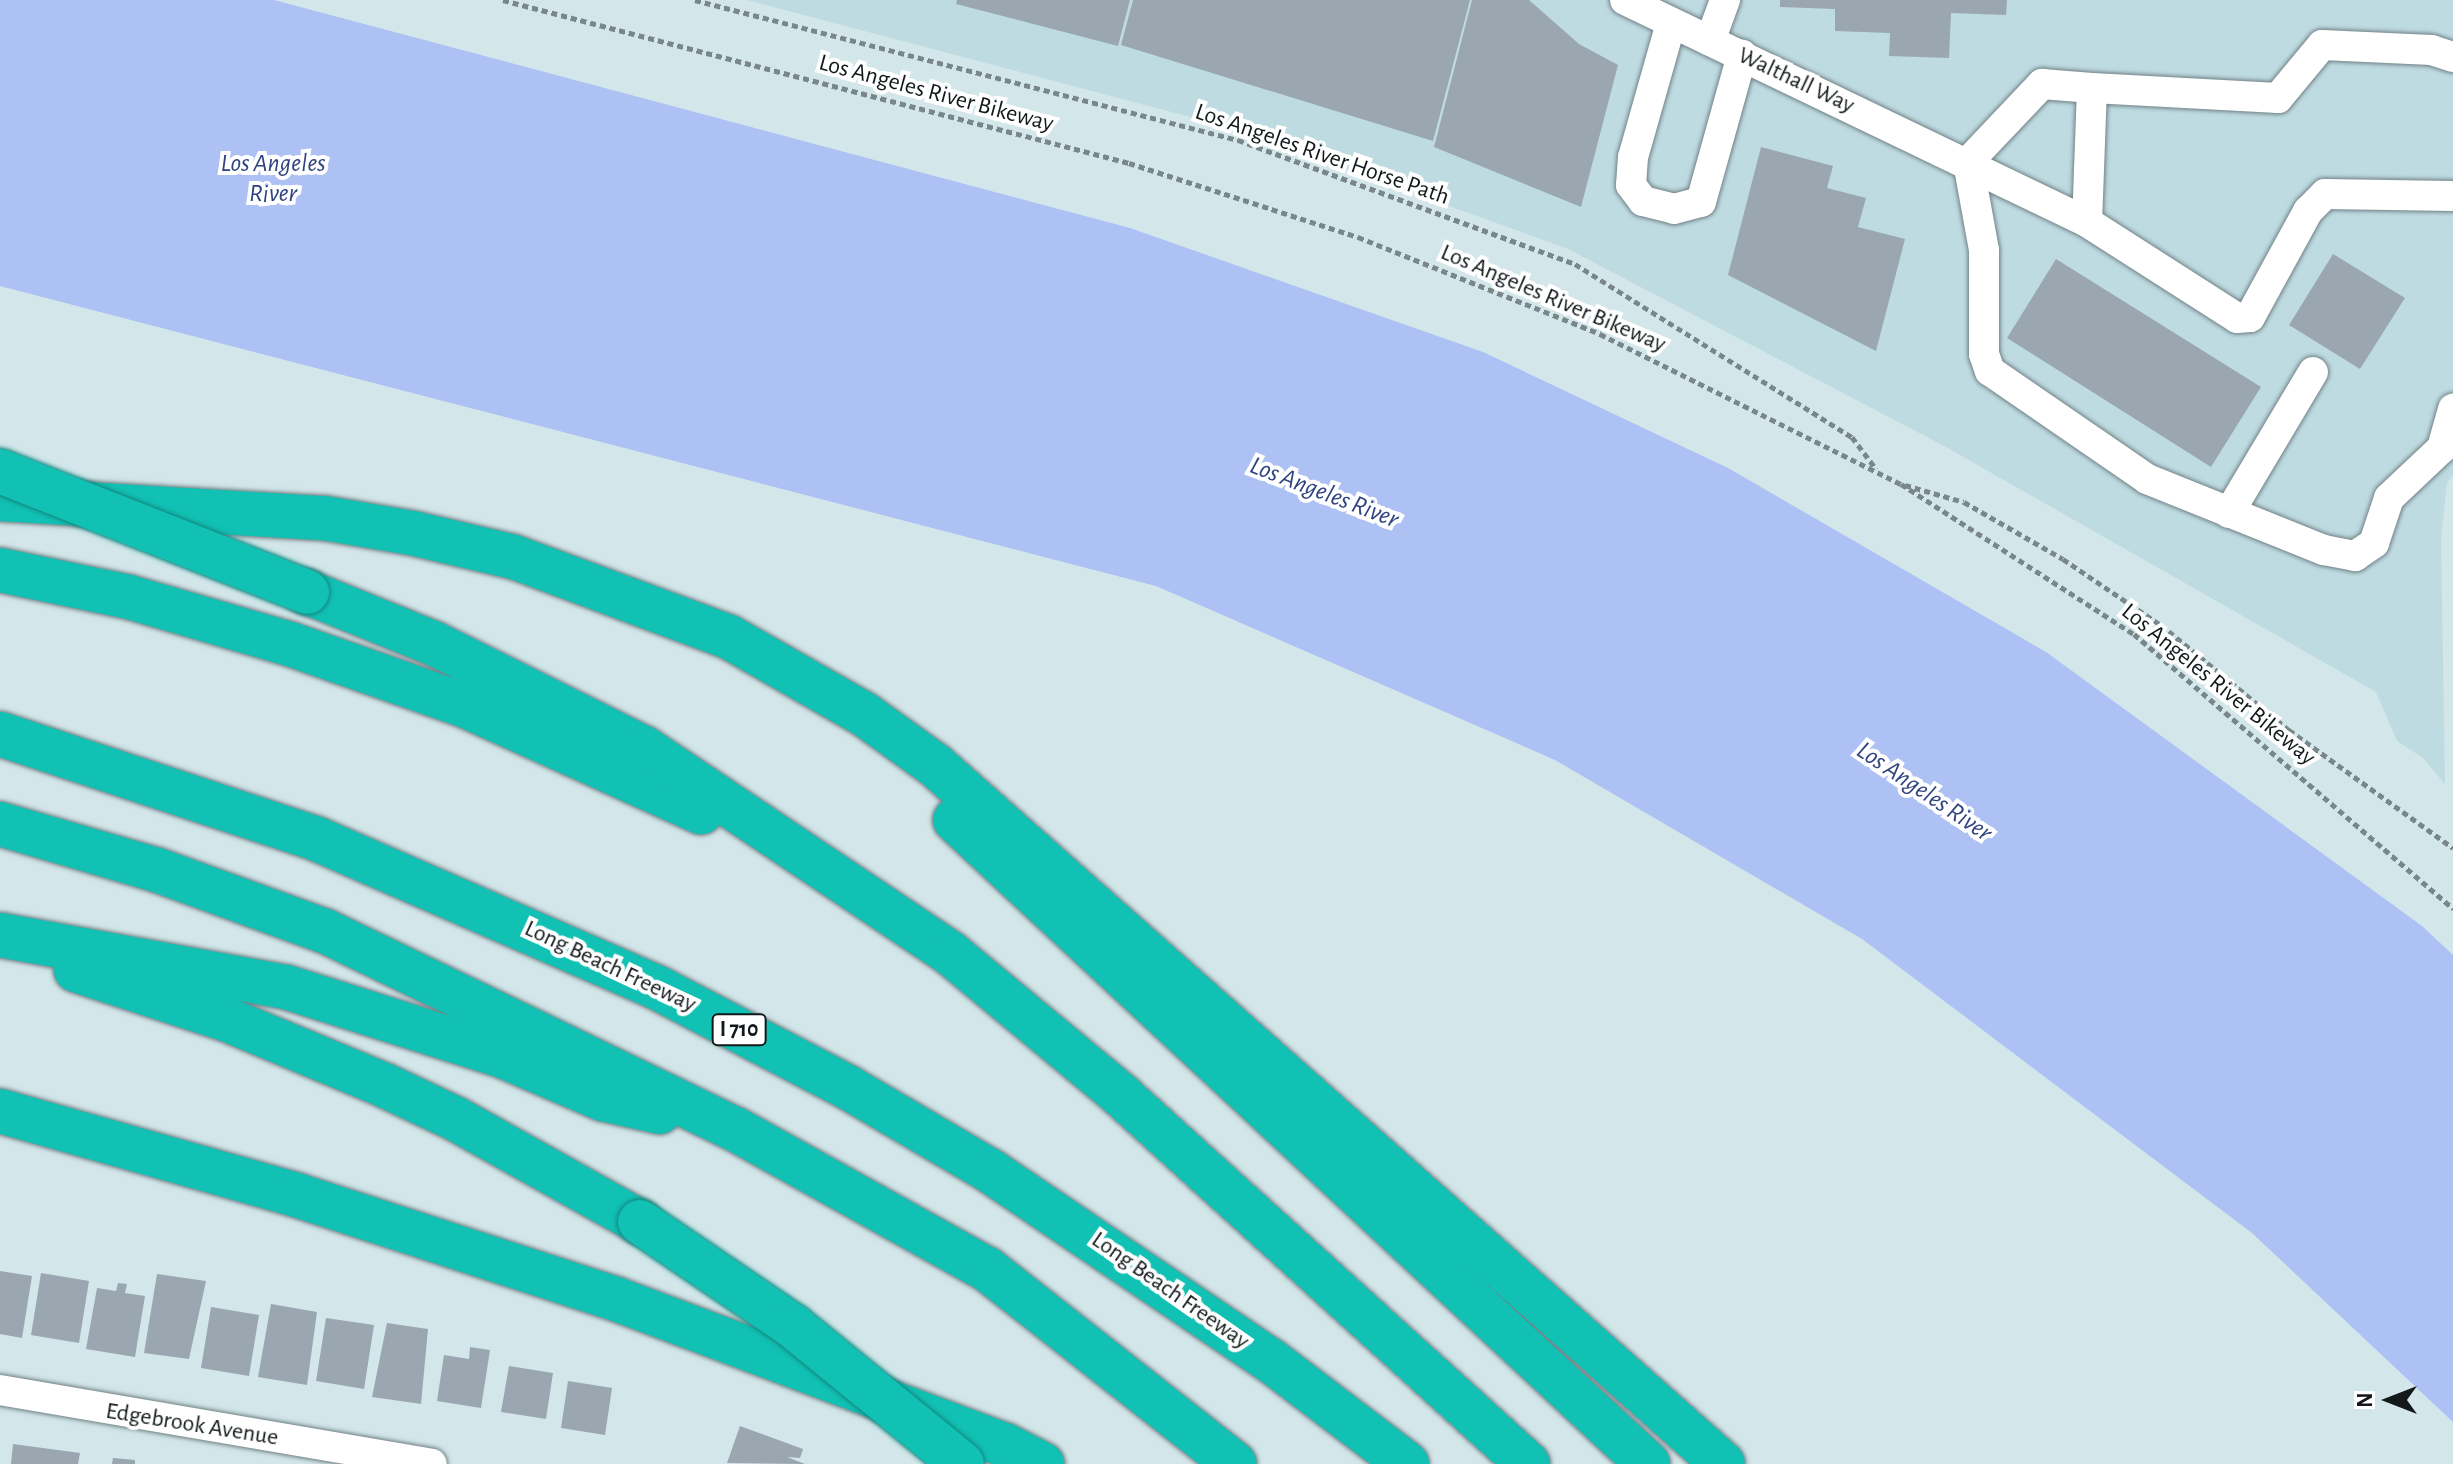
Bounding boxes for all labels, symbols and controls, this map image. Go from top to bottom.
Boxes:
street label: Walthall Way [1733,41,1859,121]
street label: Los Angeles River Bikeway [816,49,1056,139]
street label: Los Angeles River Horse Path [1191,98,1453,212]
water label: Los Angeles River [221,148,325,210]
street label: Los Angeles River Bikeway [1436,239,1670,359]
water label: Los Angeles River [1245,450,1403,536]
street label: Los Angeles River Bikeway [2115,598,2321,772]
water label: Los Angeles River [1850,735,1998,849]
street label: Long Beach Freeway [520,915,700,1019]
road number: I 710 [711,1012,767,1048]
street label: Long Beach Freeway [1086,1226,1254,1356]
north arrow [2349,1360,2429,1440]
text: N [2354,1392,2376,1408]
street label: Edgebrook Avenue [104,1397,280,1453]

